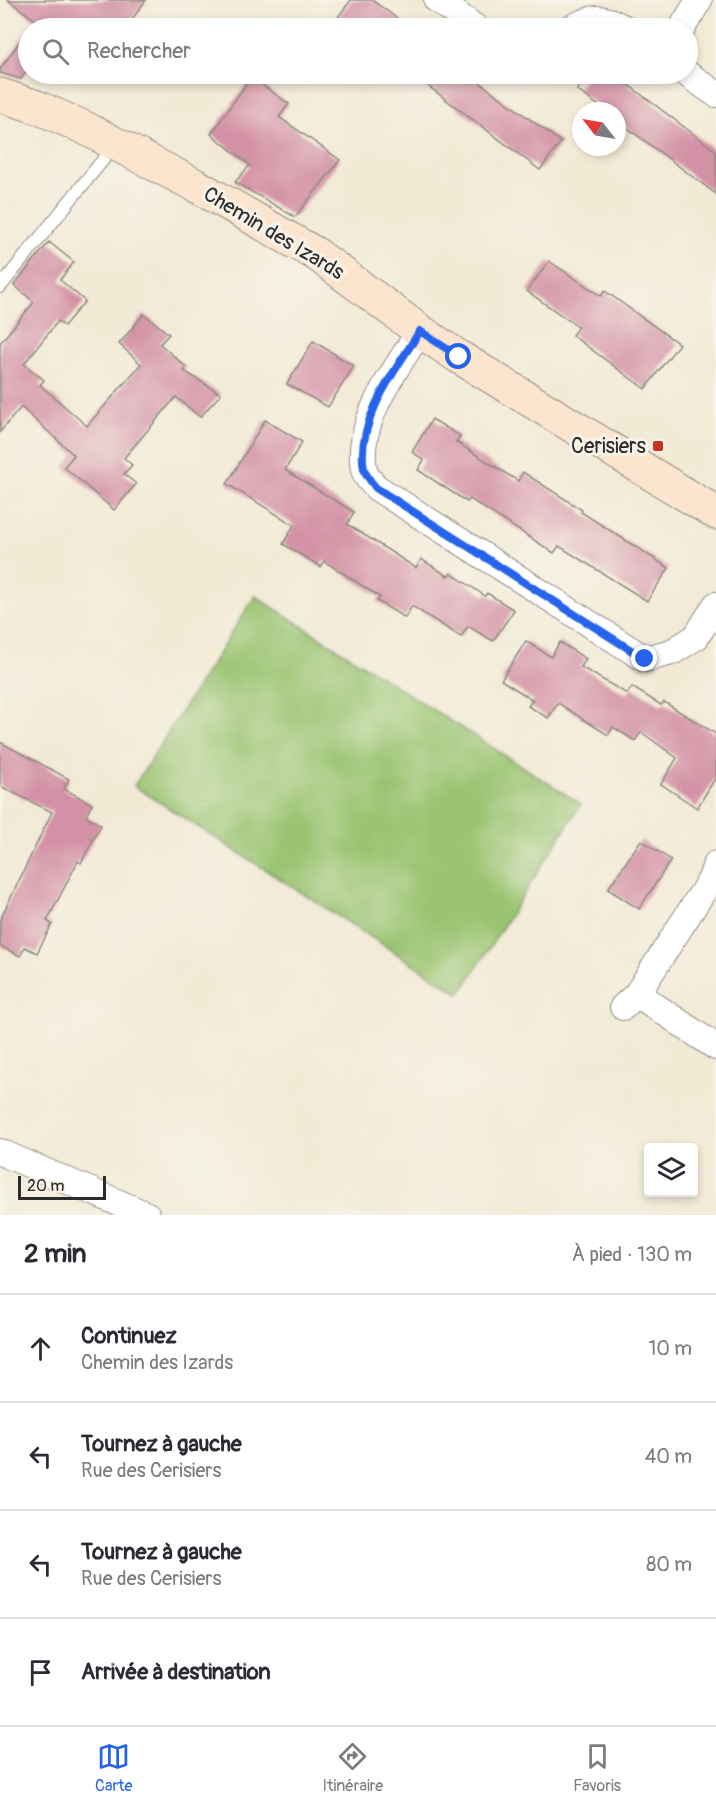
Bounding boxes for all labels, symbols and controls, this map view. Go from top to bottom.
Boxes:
search box [18,18,698,84]
icon: search [39,35,72,68]
text: Rechercher [87,37,191,65]
north arrow [572,102,626,156]
street label: Chemin des Izards [198,181,350,286]
route start [445,343,471,369]
place label: Cerisiers [571,433,647,460]
marker: Cerisiers [651,439,665,453]
route end [631,645,657,671]
map controls [644,1143,698,1197]
button: layers [644,1143,698,1197]
scale bar [18,1173,106,1200]
text: 20 m [27,1176,65,1196]
text: 2 min [24,1238,86,1270]
text: À pied · 130 m [572,1242,692,1267]
text: Continuez [81,1322,177,1350]
icon: ahead [24,1332,57,1365]
text: 10 m [648,1336,692,1361]
text: Chemin des Izards [81,1350,233,1375]
text: Tournez à gauche [81,1430,242,1458]
icon: left [24,1440,57,1473]
text: 40 m [645,1444,692,1469]
text: Rue des Cerisiers [81,1458,221,1483]
text: Tournez à gauche [81,1538,242,1566]
icon: left [24,1548,57,1581]
text: 80 m [646,1552,692,1577]
text: Rue des Cerisiers [81,1566,221,1591]
icon: arrive [24,1656,57,1689]
text: Arrivée à destination [81,1658,271,1686]
tab: Carte [95,1740,132,1796]
tab: Itinéraire [323,1740,383,1796]
tab: Favoris [573,1740,621,1796]

